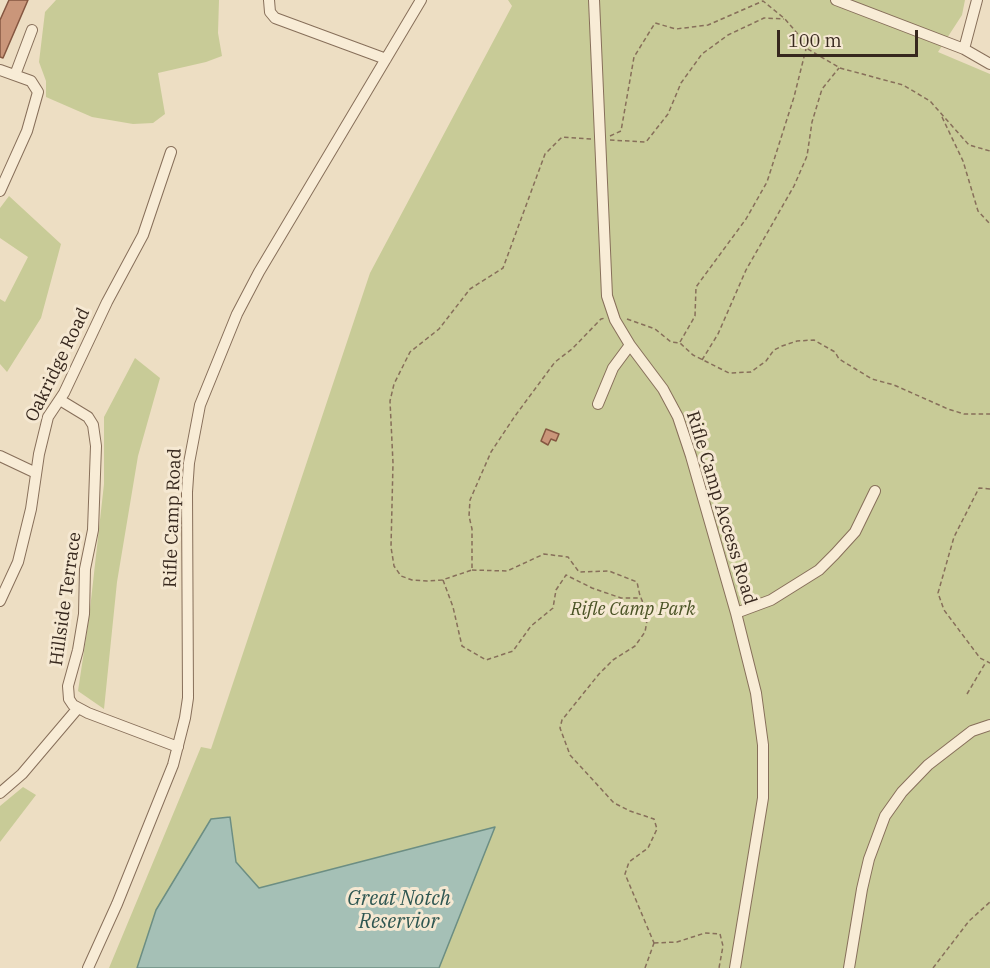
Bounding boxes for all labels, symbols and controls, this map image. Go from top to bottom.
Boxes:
scale bar [780,18,921,56]
text: 100 m [788,29,842,52]
street label: Oakridge Road [21,304,95,426]
street label: Rifle Camp Access Road [681,409,761,607]
street label: Rifle Camp Road [160,448,186,588]
street label: Hillside Terrace [46,531,86,667]
park label: Rifle Camp Park [570,599,696,621]
water label: Great Notch Reservior [347,887,451,934]

